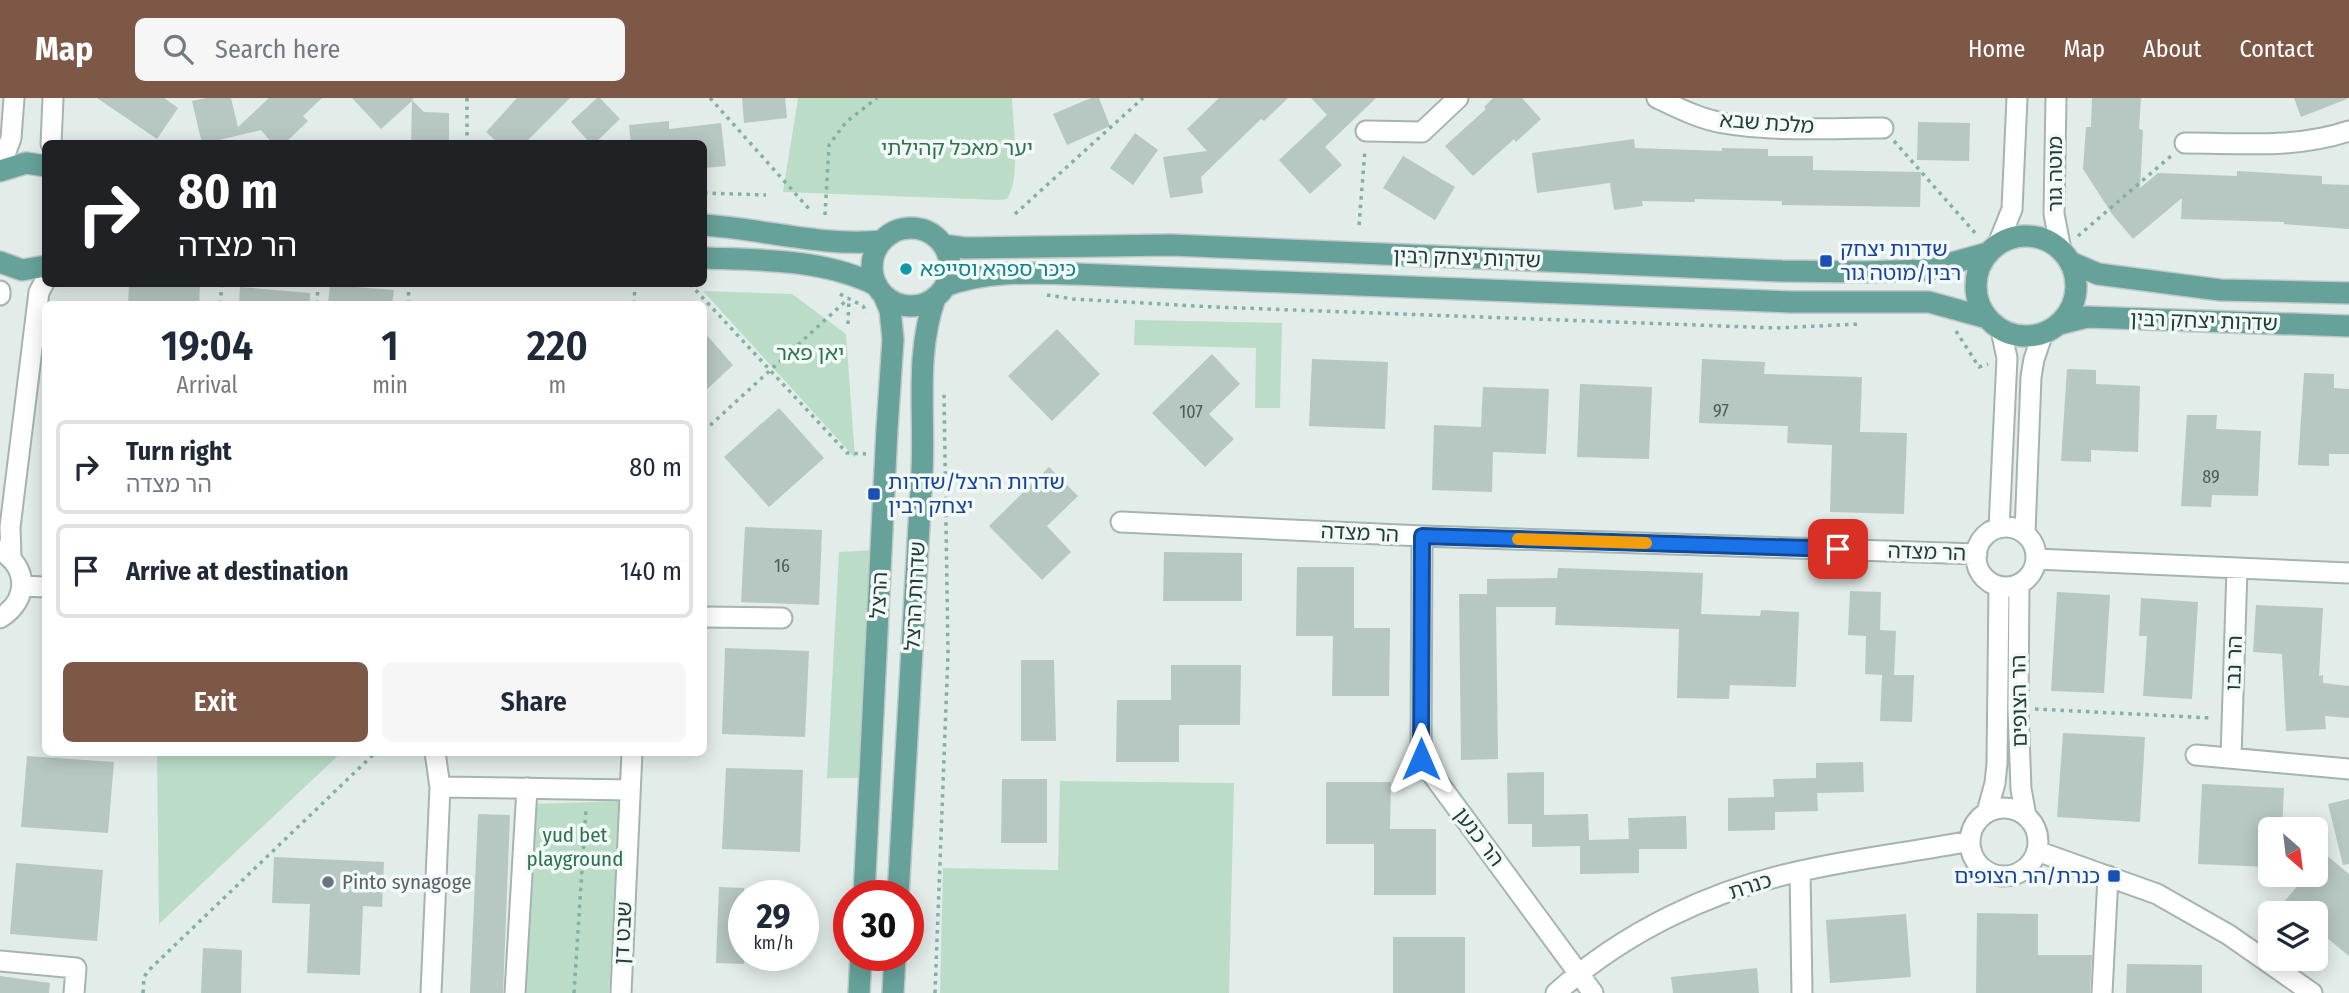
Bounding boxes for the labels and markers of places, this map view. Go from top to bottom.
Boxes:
place label: שדרות יצחק רבין/מוטה גור [1840,236,1961,286]
marker: שדרות יצחק רבין/מוטה גור [1818,253,1834,269]
place label: כיכר ספרא וסייפא [920,256,1076,282]
marker: כיכר ספרא וסייפא [898,261,914,277]
place label: שדרות הרצל/שדרות יצחק רבין [888,469,1065,519]
marker: שדרות הרצל/שדרות יצחק רבין [866,486,882,502]
pin [1808,519,1868,579]
place label: כנרת/הר הצופים [1954,863,2100,889]
marker: כנרת/הר הצופים [2106,868,2122,884]
place label: Pinto synagoge [342,869,472,895]
marker: Pinto synagoge [320,874,336,890]

